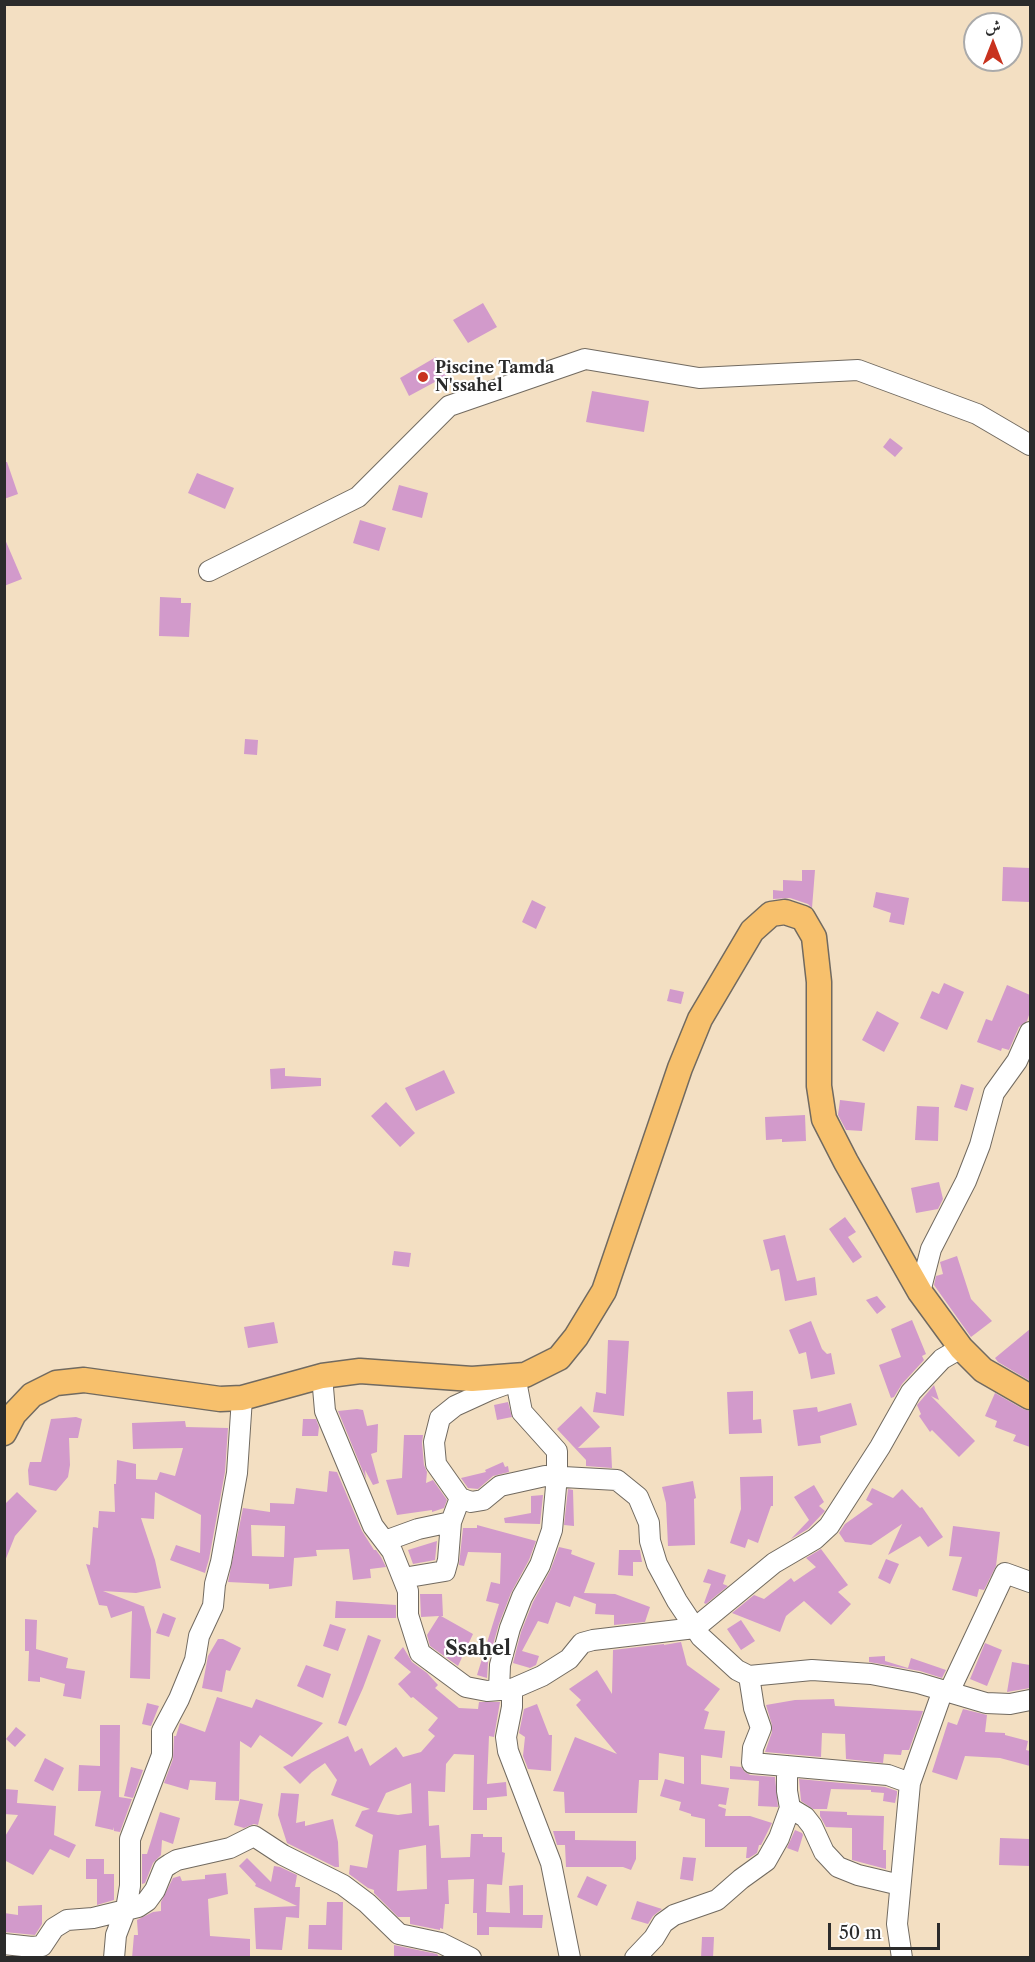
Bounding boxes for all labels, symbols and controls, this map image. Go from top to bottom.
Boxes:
north arrow [963,12,1023,72]
text: ش [985,16,1001,36]
place label: Piscine Tamda N'ssahel [435,358,554,396]
marker: Piscine Tamda N'ssahel [416,370,430,384]
district label: Ssaḥel [445,1637,511,1661]
scale bar [831,1911,944,1949]
text: 50 m [839,1922,882,1944]

